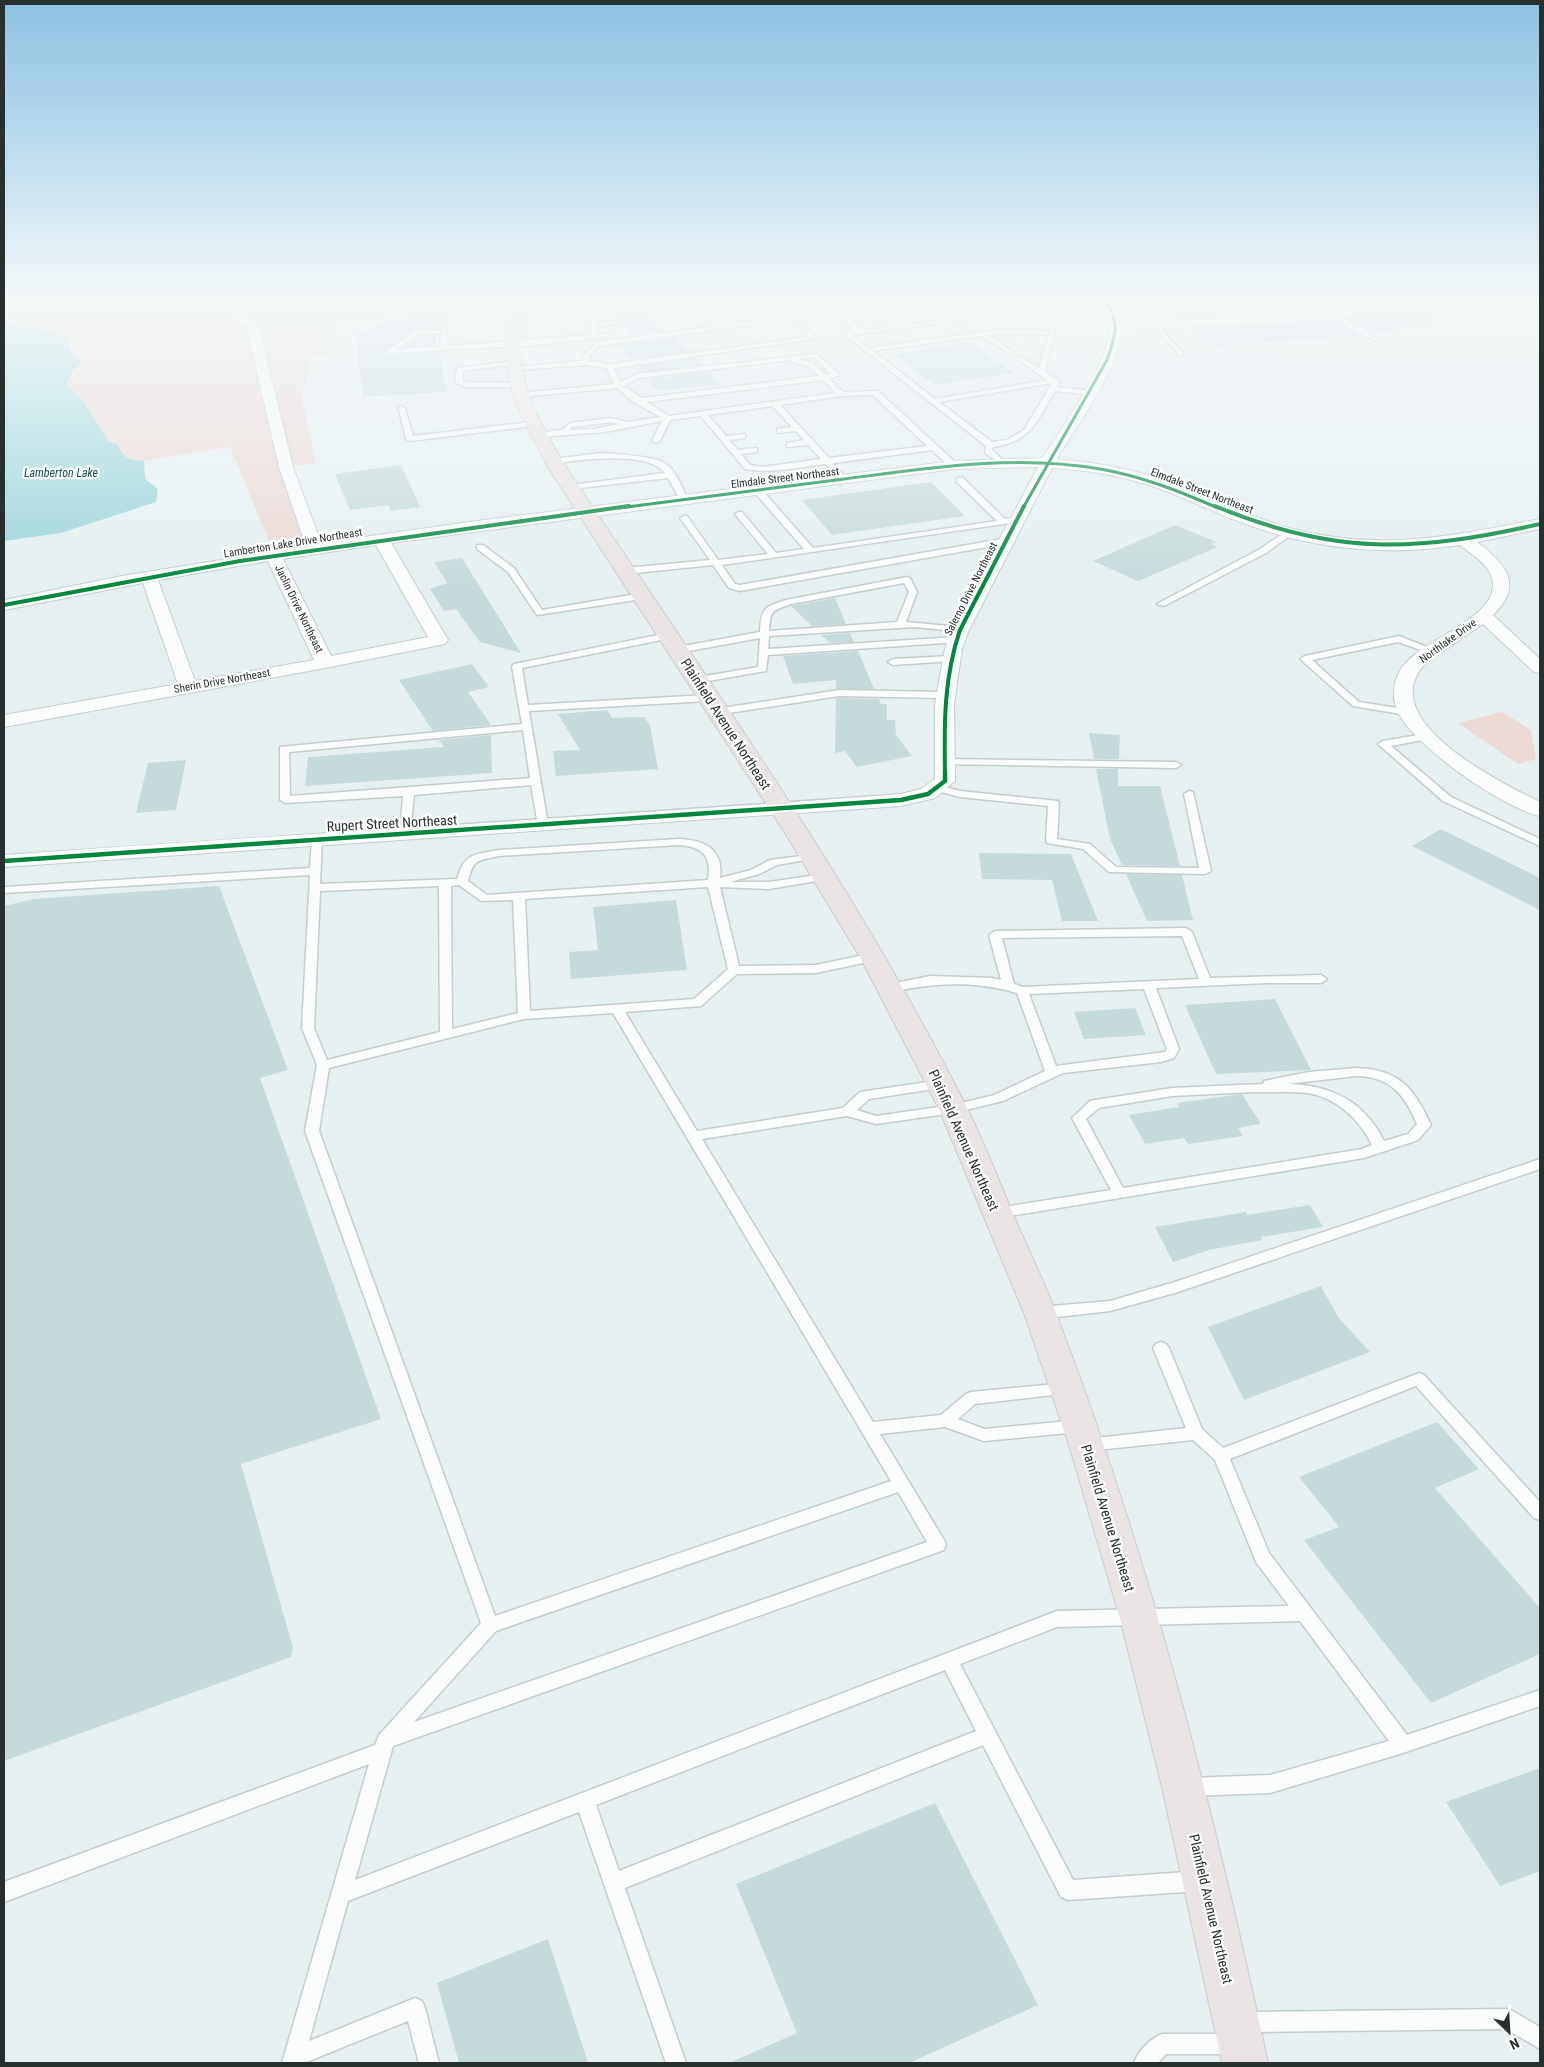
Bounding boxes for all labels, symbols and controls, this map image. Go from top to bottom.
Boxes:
street label: Elmdale Street Northeast [730,465,840,491]
street label: Elmdale Street Northeast [1149,465,1255,517]
water label: Lamberton Lake [24,466,99,480]
street label: Lamberton Lake Drive Northeast [223,526,363,560]
street label: Salerno Drive Northeast [942,540,1000,638]
street label: Jaclin Drive Northeast [272,563,326,655]
street label: Northlake Drive [1417,616,1479,666]
street label: Plainfield Avenue Northeast [678,655,774,793]
street label: Sherin Drive Northeast [173,666,271,696]
street label: Rupert Street Northeast [326,812,458,834]
street label: Plainfield Avenue Northeast [926,1067,1002,1213]
street label: Plainfield Avenue Northeast [1078,1443,1138,1593]
street label: Plainfield Avenue Northeast [1186,1833,1236,1985]
north arrow [1484,2007,1534,2057]
text: N [1507,2035,1522,2053]

